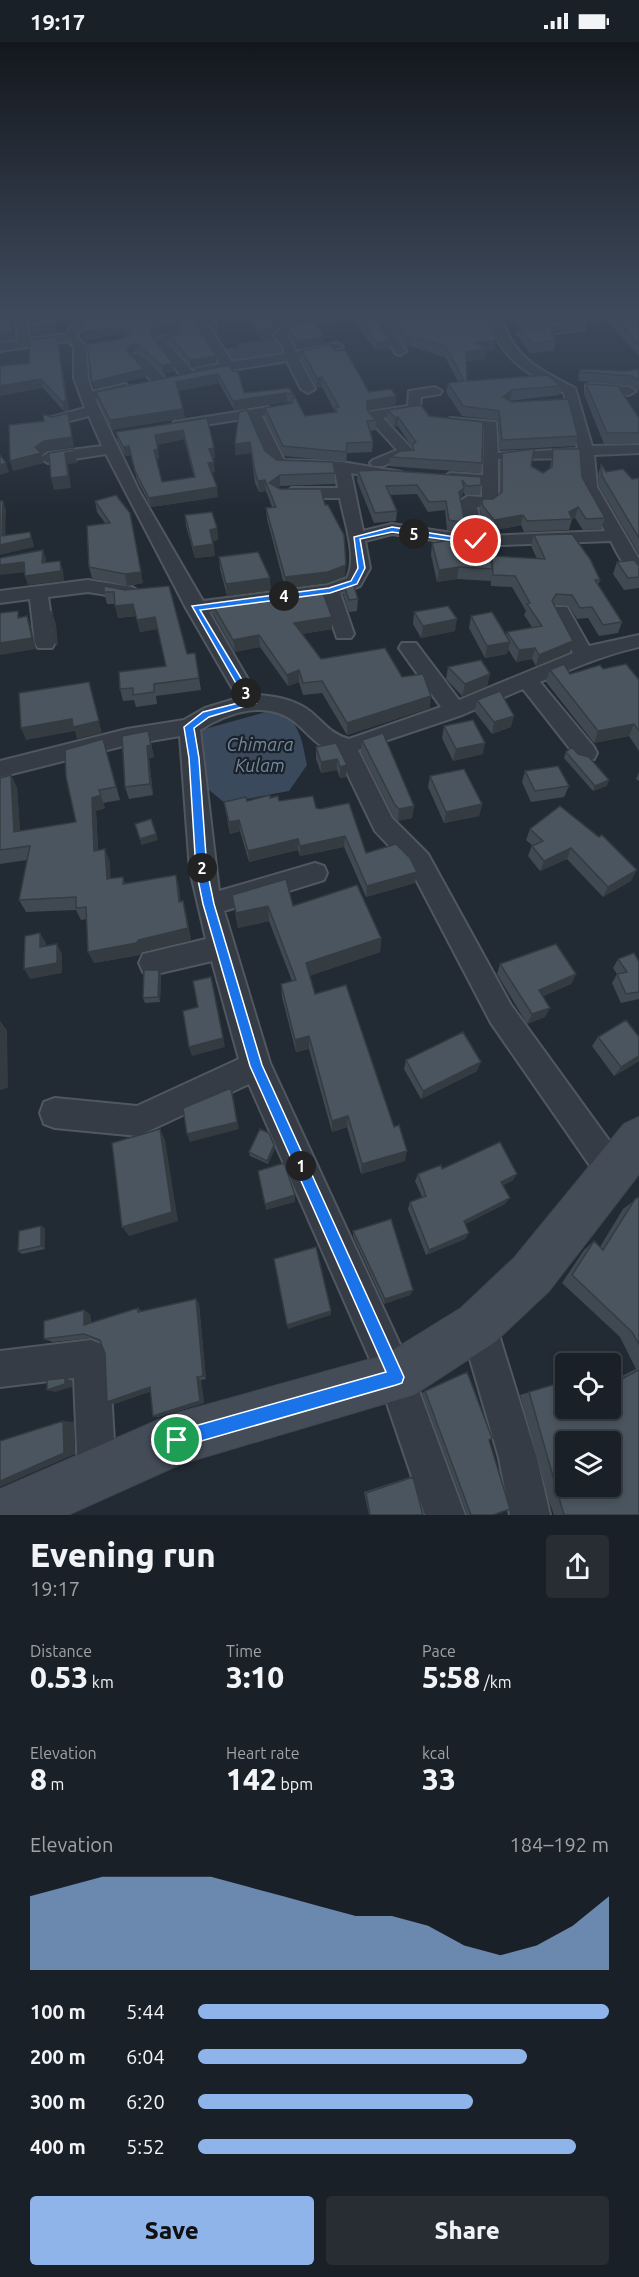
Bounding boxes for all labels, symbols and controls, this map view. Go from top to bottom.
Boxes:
text: 19:17 [30,9,85,34]
pin [450,515,501,566]
pin: 5 [399,519,429,549]
icon: check [459,524,492,557]
text: 5 [409,525,419,543]
pin: 4 [269,581,299,611]
text: 4 [279,587,289,605]
pin: 3 [231,678,261,708]
text: 3 [241,684,251,702]
water label: Chimara Kulam [227,734,294,775]
pin: 2 [187,853,217,883]
text: 2 [197,859,207,877]
pin: 1 [286,1151,316,1181]
text: 1 [296,1157,306,1175]
map controls [555,1353,621,1497]
button: locate [555,1353,621,1419]
pin [151,1414,202,1465]
icon: arrive [160,1423,193,1456]
button: layers [555,1431,621,1497]
button: share [546,1535,609,1598]
text: Evening run [30,1536,216,1573]
text: 19:17 [30,1577,80,1600]
text: Distance [30,1642,92,1660]
text: Time [226,1642,262,1660]
text: Pace [422,1642,456,1660]
text: 0.53 [30,1660,88,1694]
text: 3:10 [226,1660,284,1694]
text: 5:58 [422,1660,480,1694]
text: km [88,1673,114,1691]
text: /km [480,1673,512,1691]
text: Elevation [30,1744,97,1762]
text: Heart rate [226,1744,300,1762]
text: kcal [422,1744,450,1762]
text: 8 [30,1762,47,1796]
text: 142 [226,1762,277,1796]
text: 33 [422,1762,456,1796]
text: m [47,1775,64,1793]
text: bpm [277,1775,313,1793]
text: Elevation [30,1833,113,1856]
text: 184–192 m [510,1833,609,1856]
text: 100 m [30,2000,86,2023]
text: 5:44 [126,2000,165,2023]
text: 200 m [30,2045,86,2068]
text: 6:04 [126,2045,165,2068]
text: 300 m [30,2090,86,2113]
text: 6:20 [126,2090,165,2113]
text: 400 m [30,2135,86,2158]
text: 5:52 [126,2135,165,2158]
button: Save [30,2196,314,2265]
button: Share [326,2196,609,2265]

